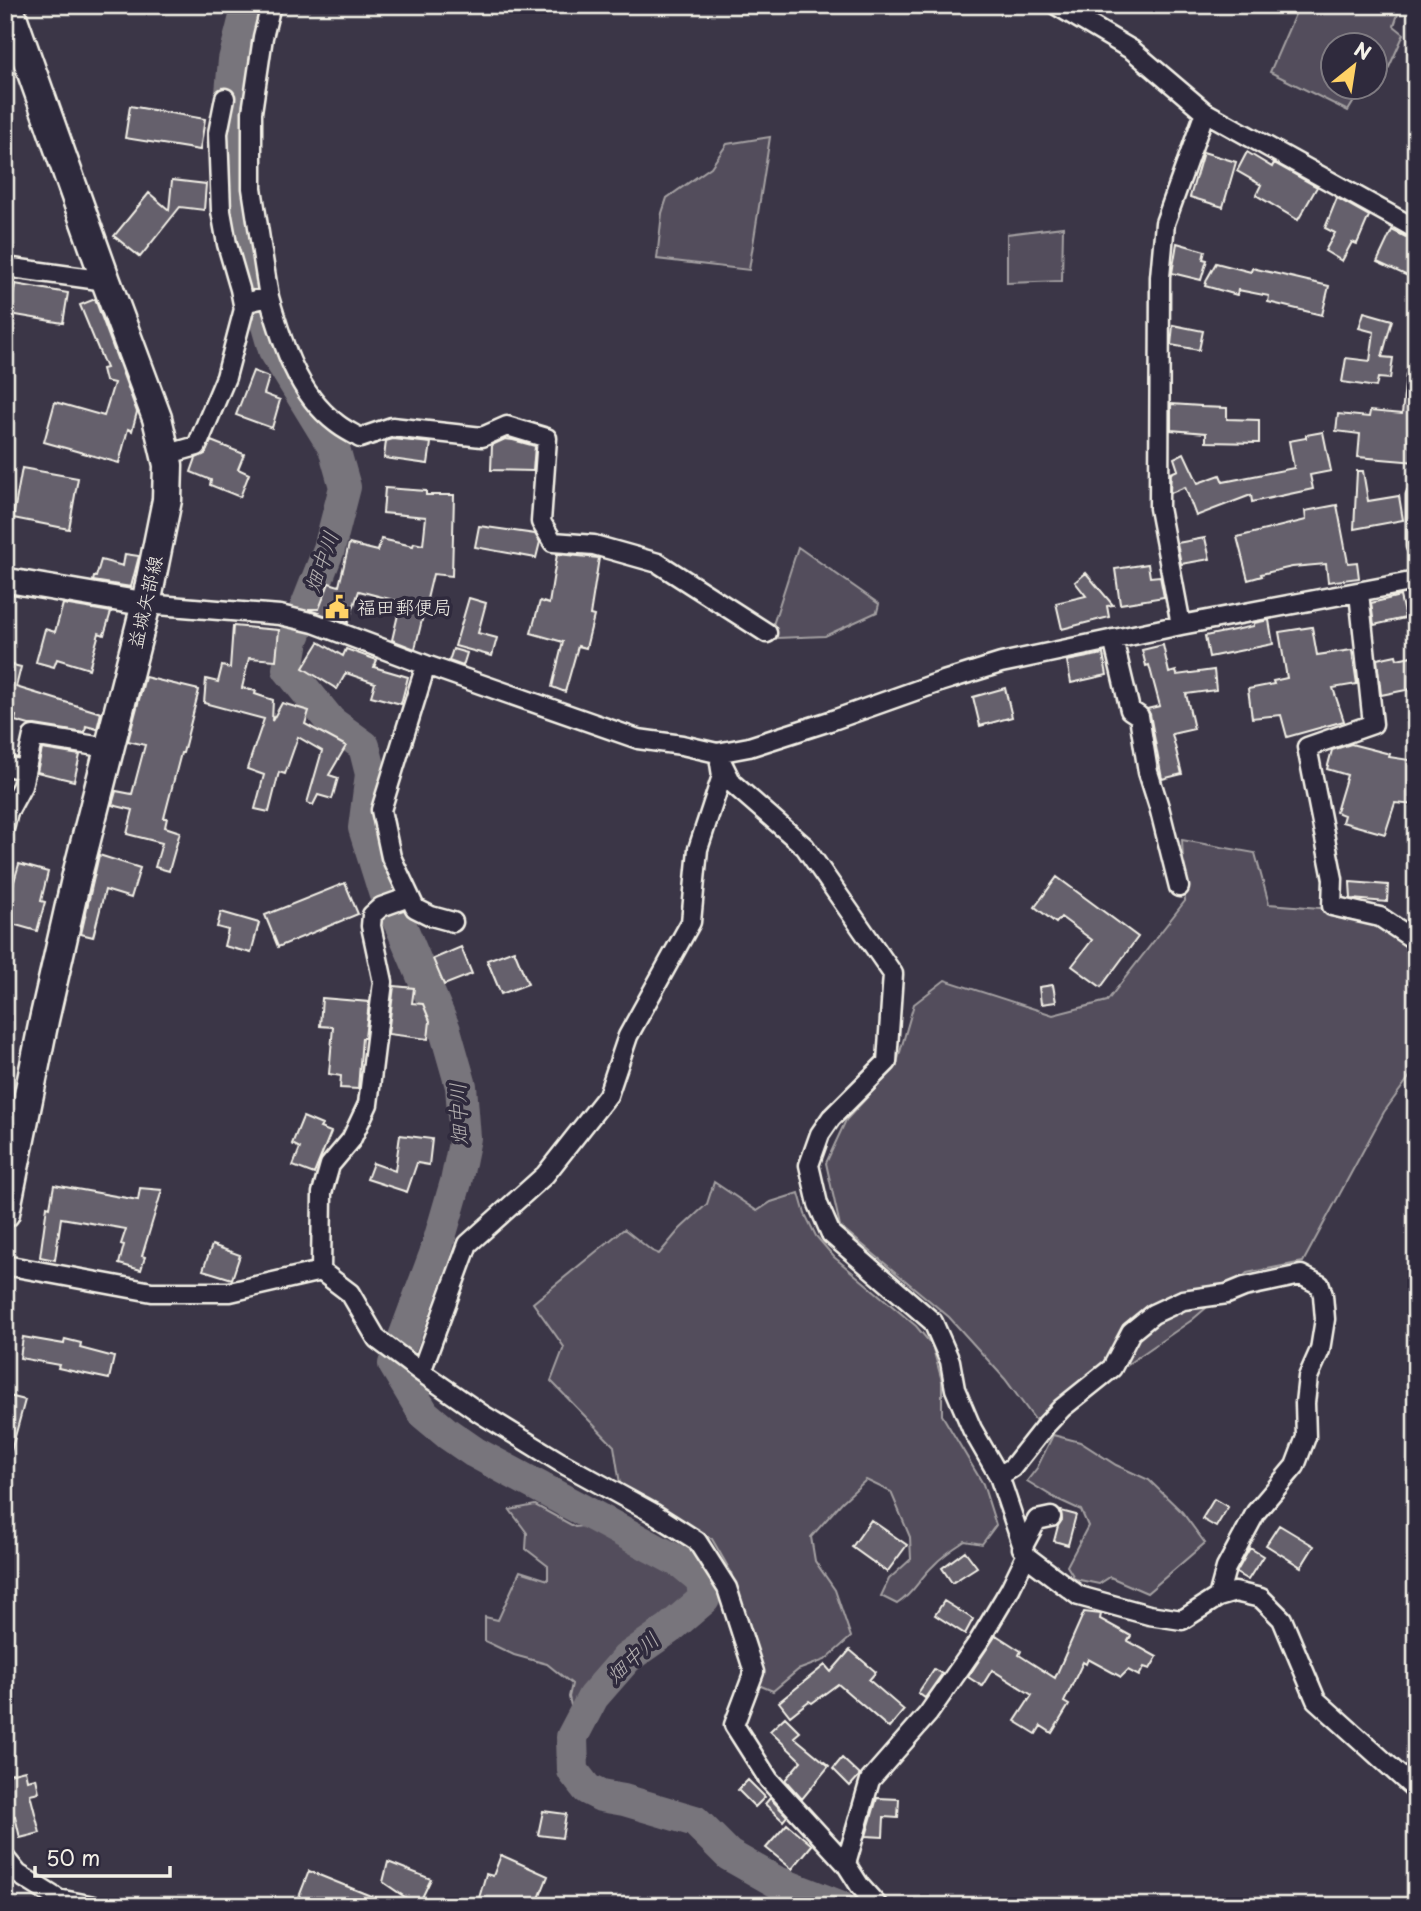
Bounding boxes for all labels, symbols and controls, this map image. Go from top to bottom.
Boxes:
north arrow [1320,32,1390,102]
text: N [1349,35,1377,66]
water label: 畑中川 [295,526,345,596]
street label: 益城矢部線 [120,552,168,651]
place label: 福田郵便局 [357,592,452,620]
public building icon: 福田郵便局 [323,593,351,621]
water label: 畑中川 [440,1082,474,1146]
water label: 畑中川 [598,1623,666,1690]
scale bar [35,1834,170,1878]
text: 50 m [46,1841,100,1873]

